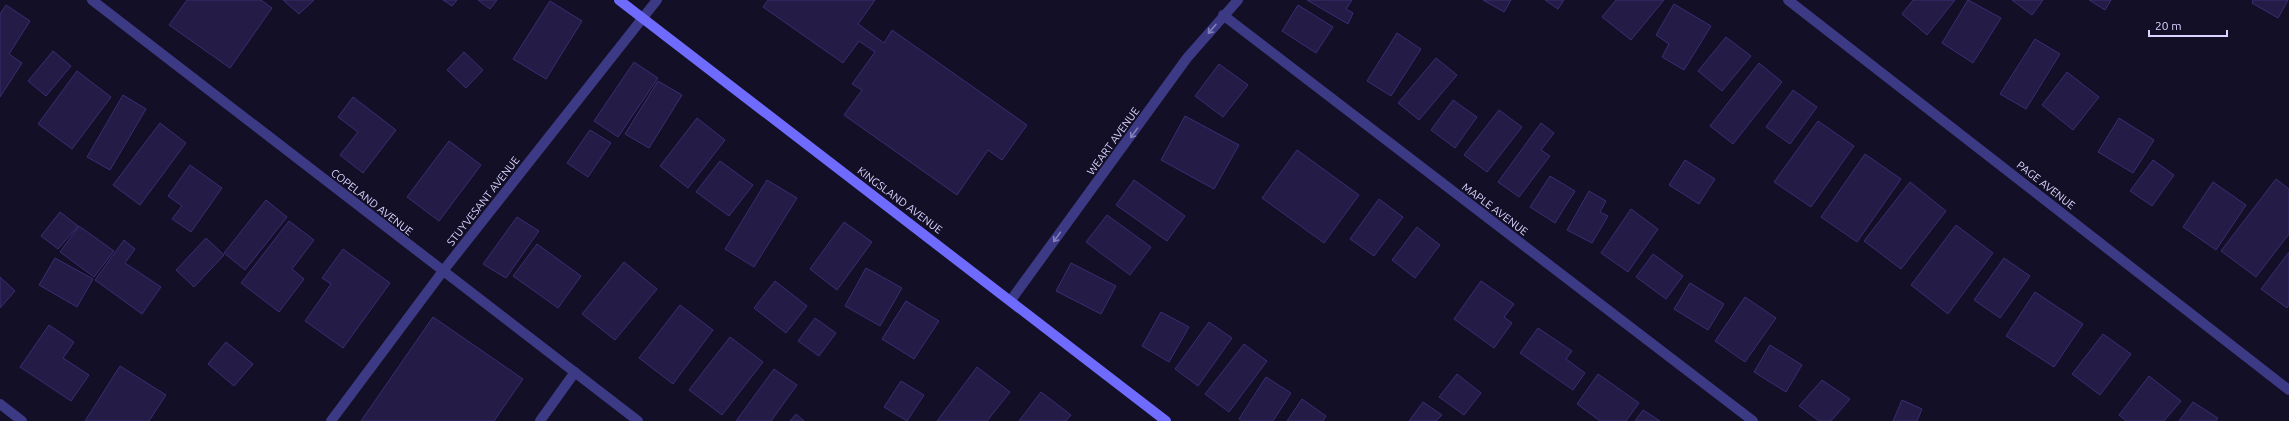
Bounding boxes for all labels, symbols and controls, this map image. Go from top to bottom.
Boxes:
scale bar [2149,12,2227,38]
text: 20 m [2155,19,2182,32]
one-way arrow [1207,23,1216,34]
street label: WEART AVENUE [1085,105,1141,177]
one-way arrow [1130,127,1138,138]
street label: STUYVESANT AVENUE [444,154,522,248]
street label: PAGE AVENUE [2015,159,2077,211]
street label: KINGSLAND AVENUE [855,164,945,236]
street label: COPELAND AVENUE [329,166,415,238]
street label: MAPLE AVENUE [1460,180,1530,238]
one-way arrow [1053,232,1061,243]

